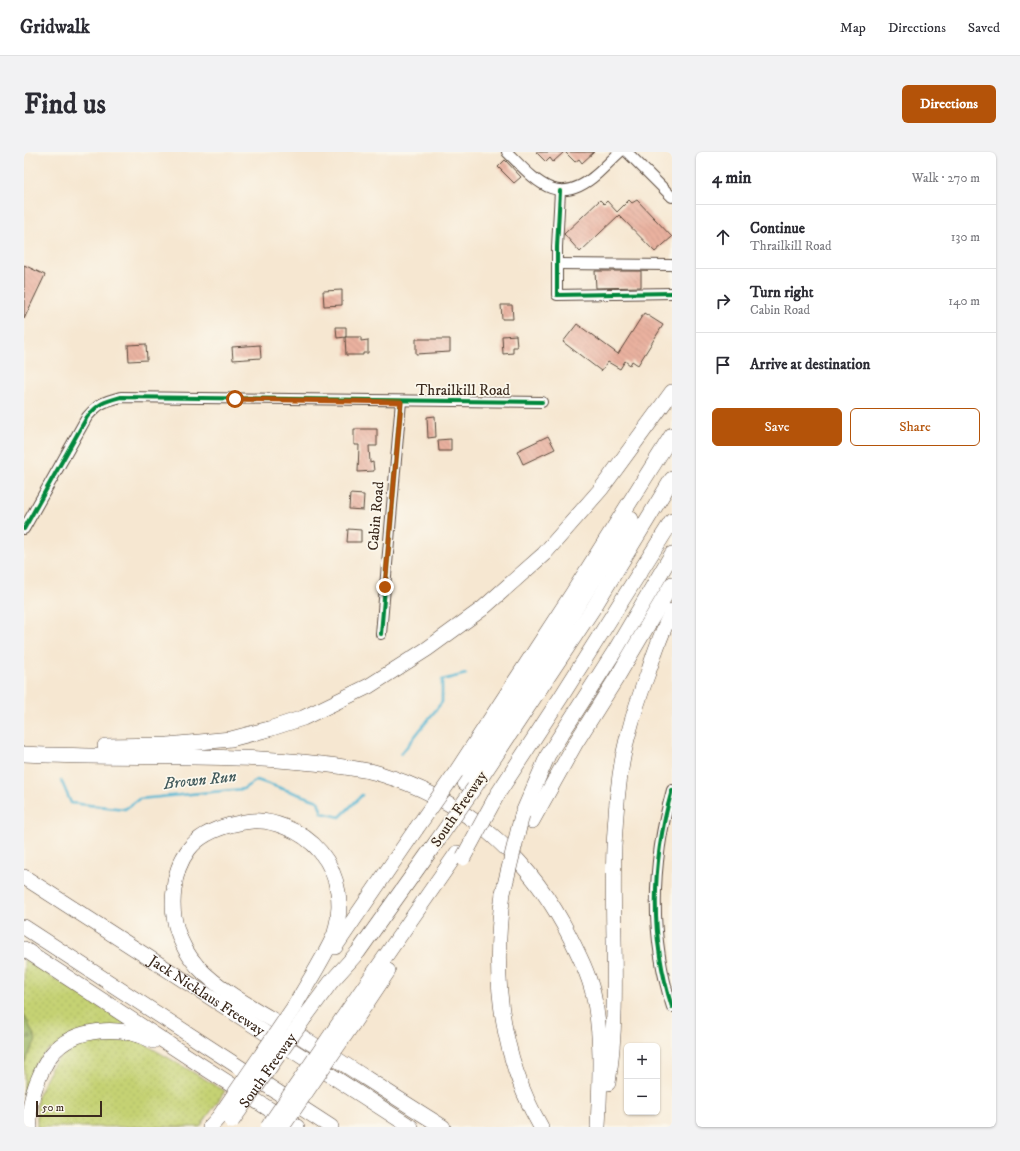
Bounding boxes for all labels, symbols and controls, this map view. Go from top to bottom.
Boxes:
text: Gridwalk [20,16,90,39]
text: Map [840,19,866,37]
text: Directions [888,19,946,37]
text: Saved [968,19,1000,37]
button: Directions [902,85,996,123]
text: Find us [24,87,106,122]
text: 4 min [712,167,751,189]
text: Walk · 270 m [912,170,980,186]
text: Continue [750,219,805,238]
icon: ahead [712,226,734,248]
text: 130 m [951,229,980,245]
text: Thrailkill Road [750,238,832,254]
text: Turn right [750,283,813,302]
icon: right [712,290,734,312]
text: 140 m [948,293,980,309]
text: Cabin Road [750,302,810,318]
icon: arrive [712,354,734,376]
text: Arrive at destination [750,355,870,374]
street label: Thrailkill Road [416,381,511,400]
route start [226,390,244,408]
button: Save [712,408,842,446]
button: Share [850,408,980,446]
street label: Cabin Road [364,480,389,551]
route end [376,578,394,596]
water label: Brown Run [162,766,237,794]
street label: South Freeway [427,767,492,851]
street label: Jack Nicklaus Freeway [144,950,270,1040]
street label: South Freeway [235,1028,301,1112]
map controls [624,1043,660,1115]
button: + [624,1043,660,1079]
button: − [624,1079,660,1115]
scale bar [36,1099,102,1118]
text: 50 m [42,1101,64,1115]

